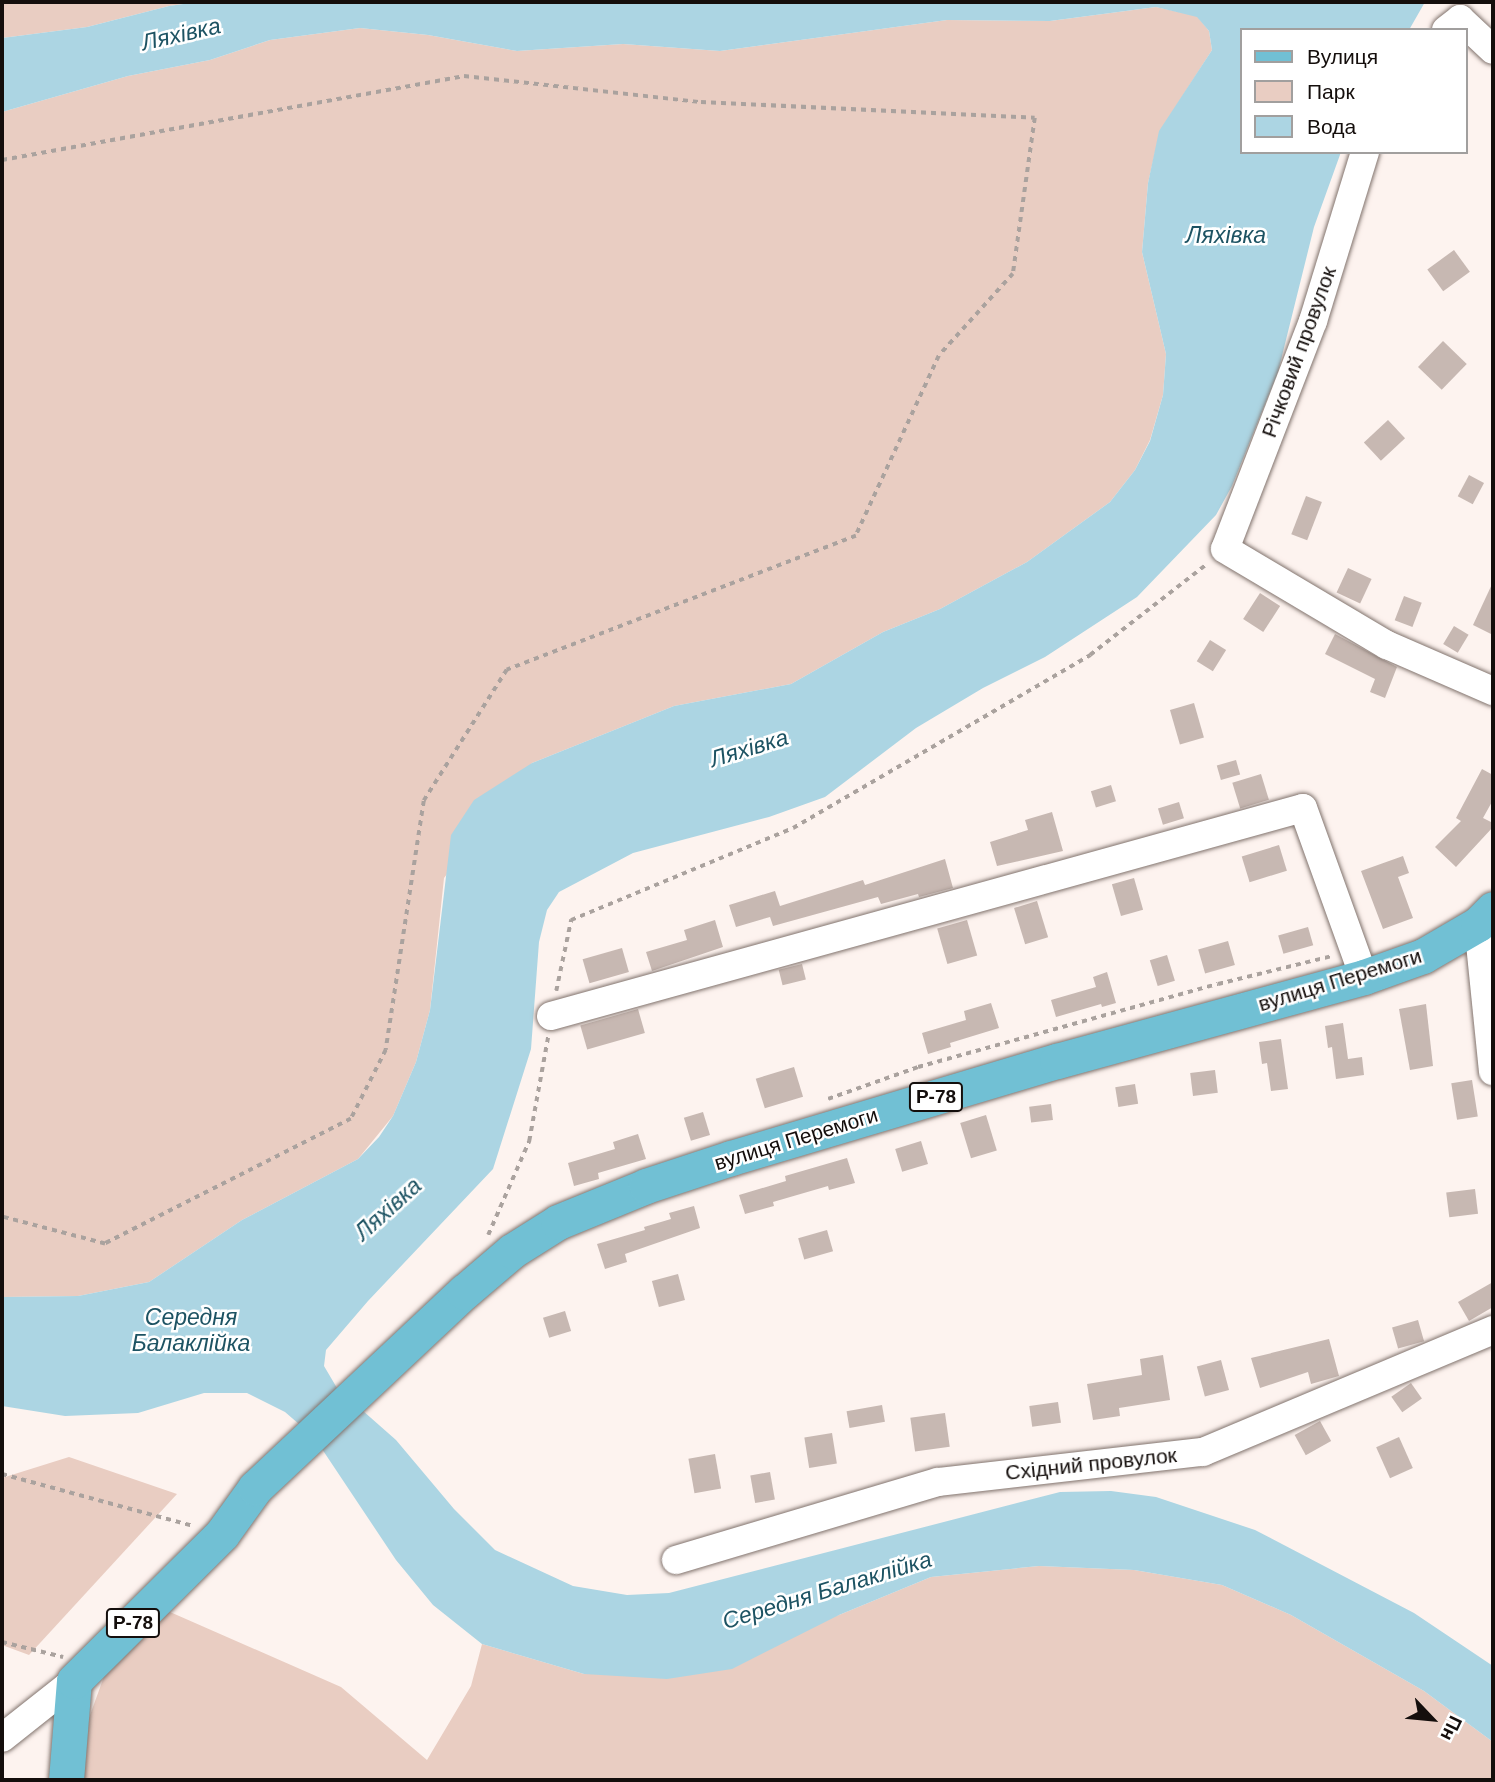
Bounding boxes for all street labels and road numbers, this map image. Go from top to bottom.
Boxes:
street label: Річковий провулок [1256,263,1342,441]
street label: вулиця Перемоги [1255,943,1425,1017]
road number: Р-78 [908,1082,964,1112]
street label: вулиця Перемоги [711,1102,881,1176]
street label: Східний провулок [1004,1442,1178,1486]
road number: Р-78 [105,1608,161,1638]

